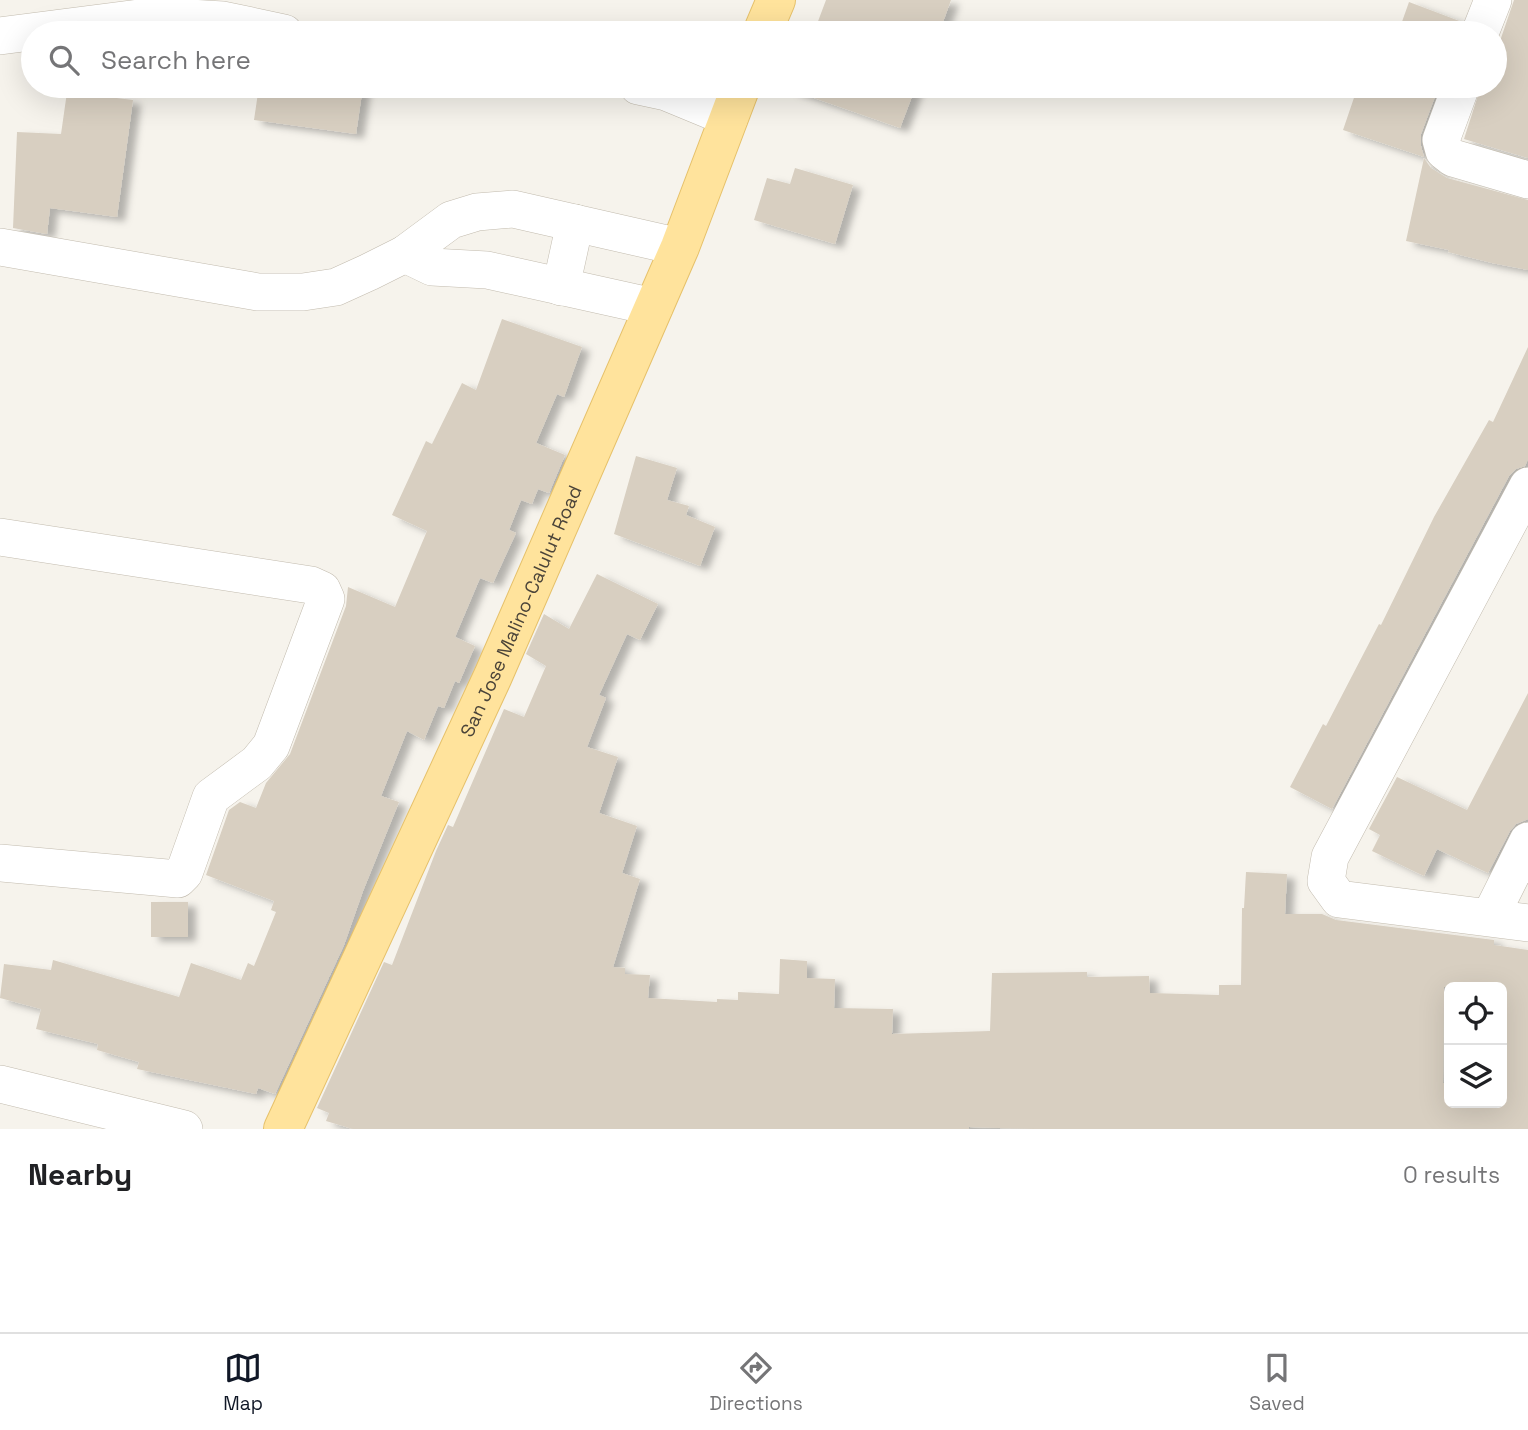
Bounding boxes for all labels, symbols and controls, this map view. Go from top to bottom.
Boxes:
search box [21,21,1507,98]
icon: search [45,41,83,79]
text: Search here [101,43,251,77]
street label: San Jose Malino-Calulut Road [455,481,588,741]
map controls [1444,982,1507,1108]
button: locate [1444,982,1507,1045]
button: layers [1444,1045,1507,1108]
text: Nearby [28,1155,132,1194]
text: 0 results [1403,1160,1500,1190]
tab: Map [223,1349,263,1416]
tab: Directions [710,1349,803,1416]
tab: Saved [1249,1349,1305,1416]

